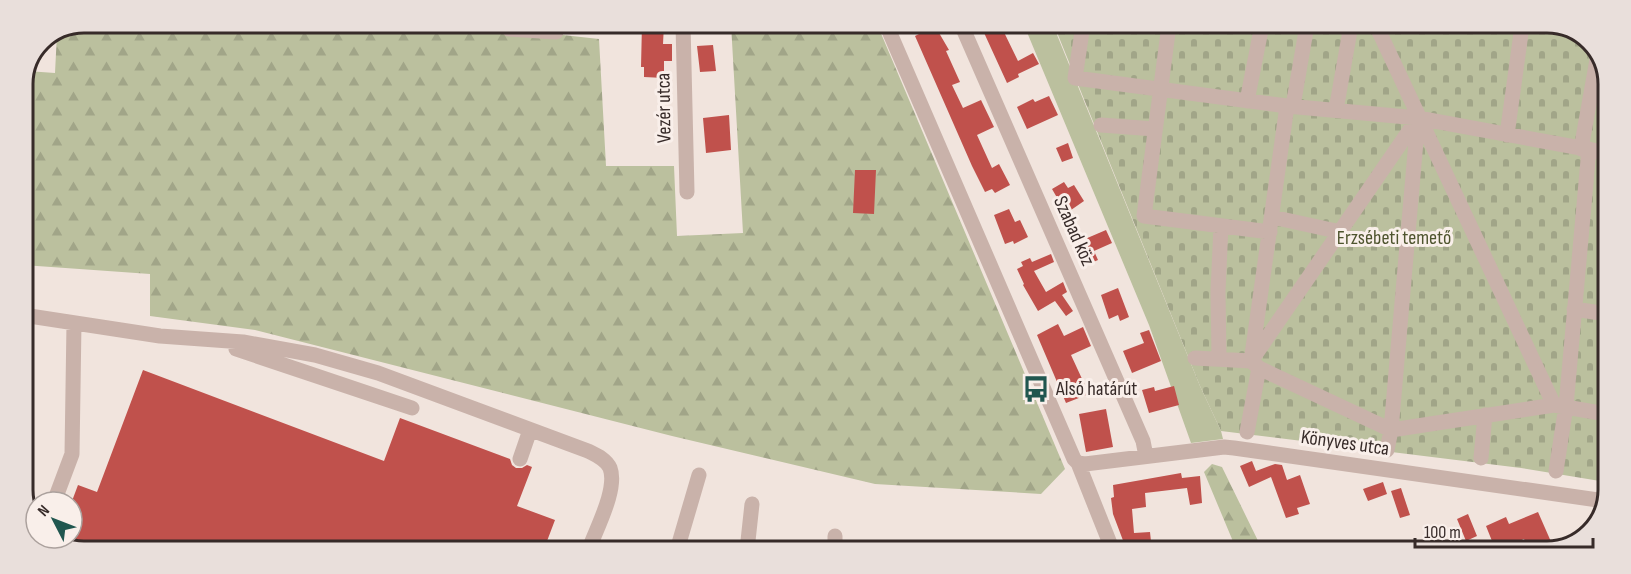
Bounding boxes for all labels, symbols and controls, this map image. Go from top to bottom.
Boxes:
street label: Vezér utca [651,73,677,143]
street label: Szabad köz [1048,193,1100,269]
park label: Erzsébeti temető [1337,226,1451,250]
bus stop icon: Alsó határút [1021,374,1051,404]
place label: Alsó határút [1055,377,1137,401]
street label: Könyves utca [1299,425,1391,461]
north arrow [24,490,84,550]
text: N [34,501,54,520]
scale bar [1415,511,1594,549]
text: 100 m [1424,522,1461,543]

